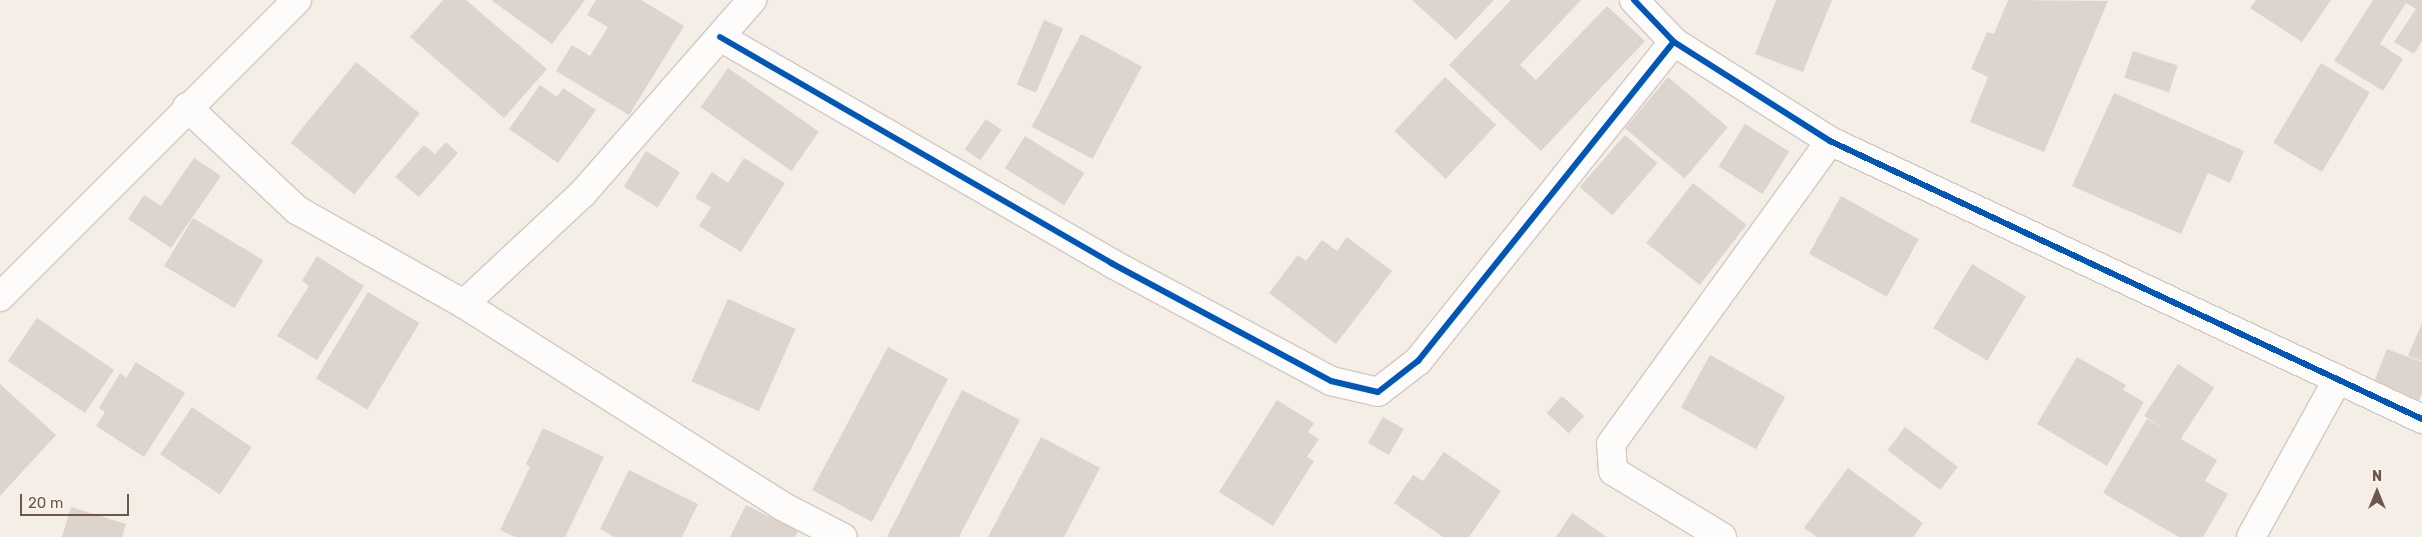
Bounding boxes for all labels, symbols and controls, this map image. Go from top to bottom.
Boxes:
north arrow [2352,467,2402,517]
text: N [2372,468,2382,485]
scale bar [22,484,131,516]
text: 20 m [28,494,63,512]

